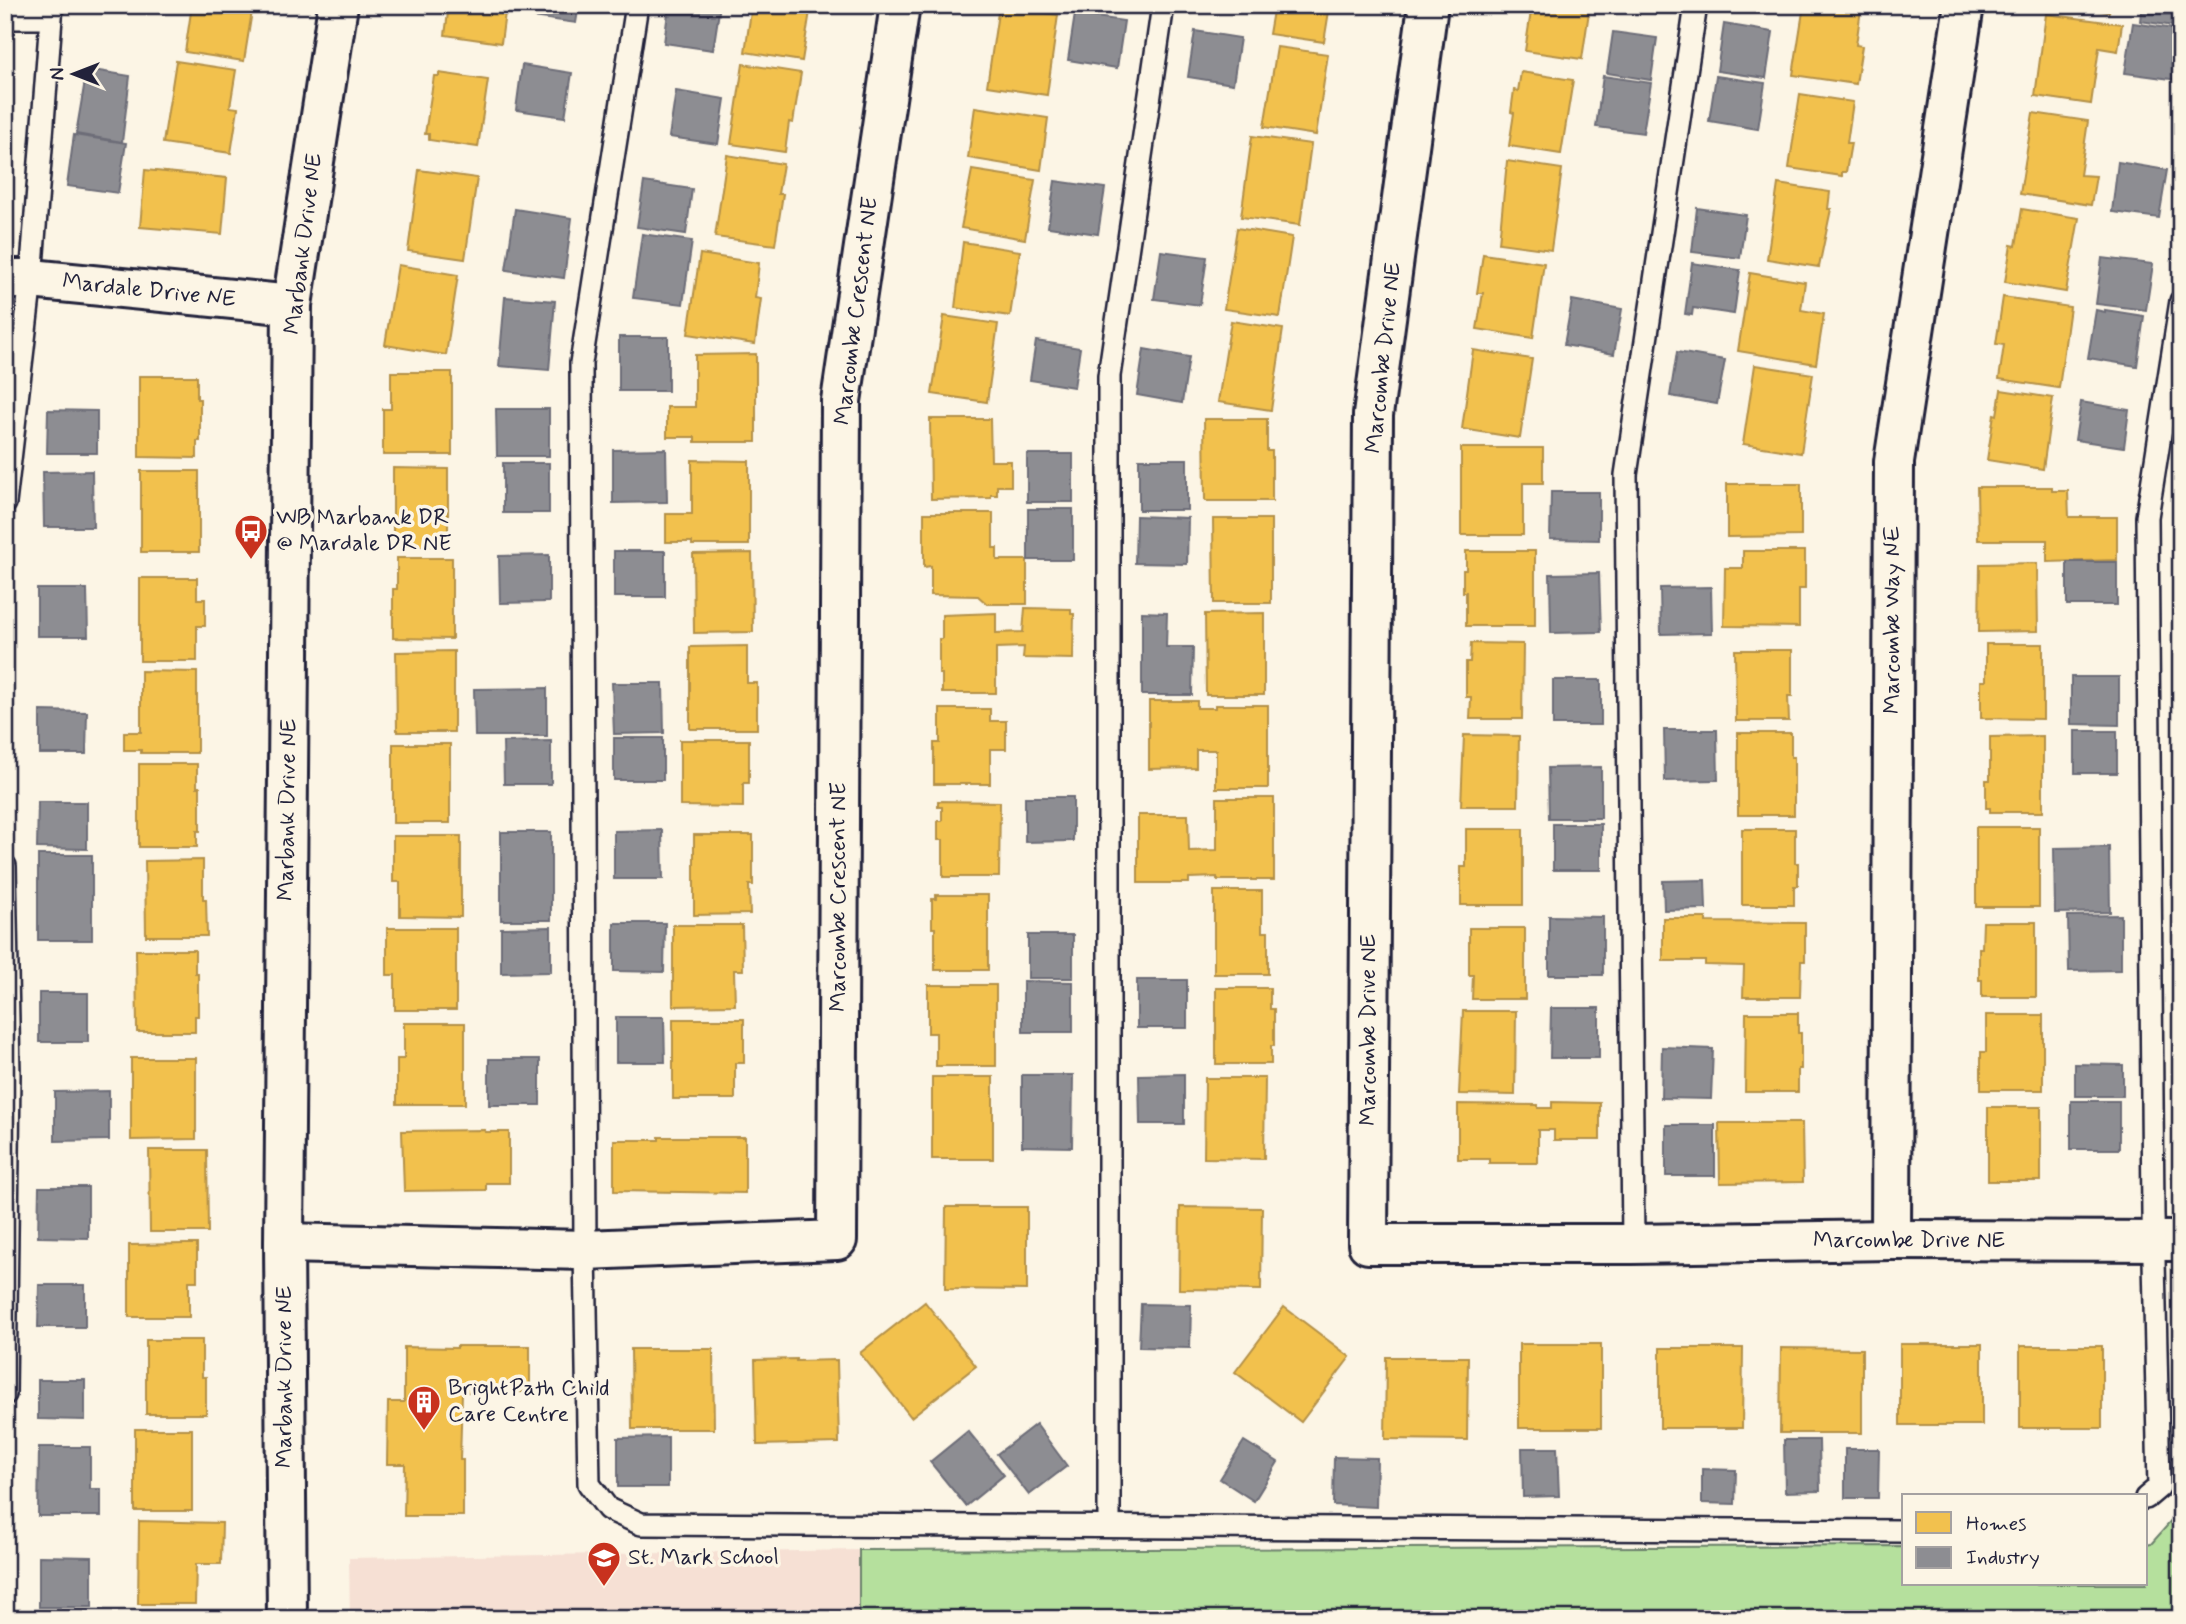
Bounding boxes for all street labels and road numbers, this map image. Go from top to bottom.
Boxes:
street label: Marbank Drive NE [278,152,330,336]
street label: Marcombe Crescent NE [828,195,886,427]
street label: Marcombe Drive NE [1359,261,1409,455]
street label: Mardale Drive NE [61,267,237,315]
street label: Marcombe Way NE [1878,526,1908,714]
street label: Marbank Drive NE [271,718,305,902]
street label: Marcombe Crescent NE [824,782,854,1012]
street label: Marcombe Drive NE [1354,934,1384,1126]
street label: Marcombe Drive NE [1813,1226,2005,1256]
street label: Marbank Drive NE [270,1286,300,1468]

